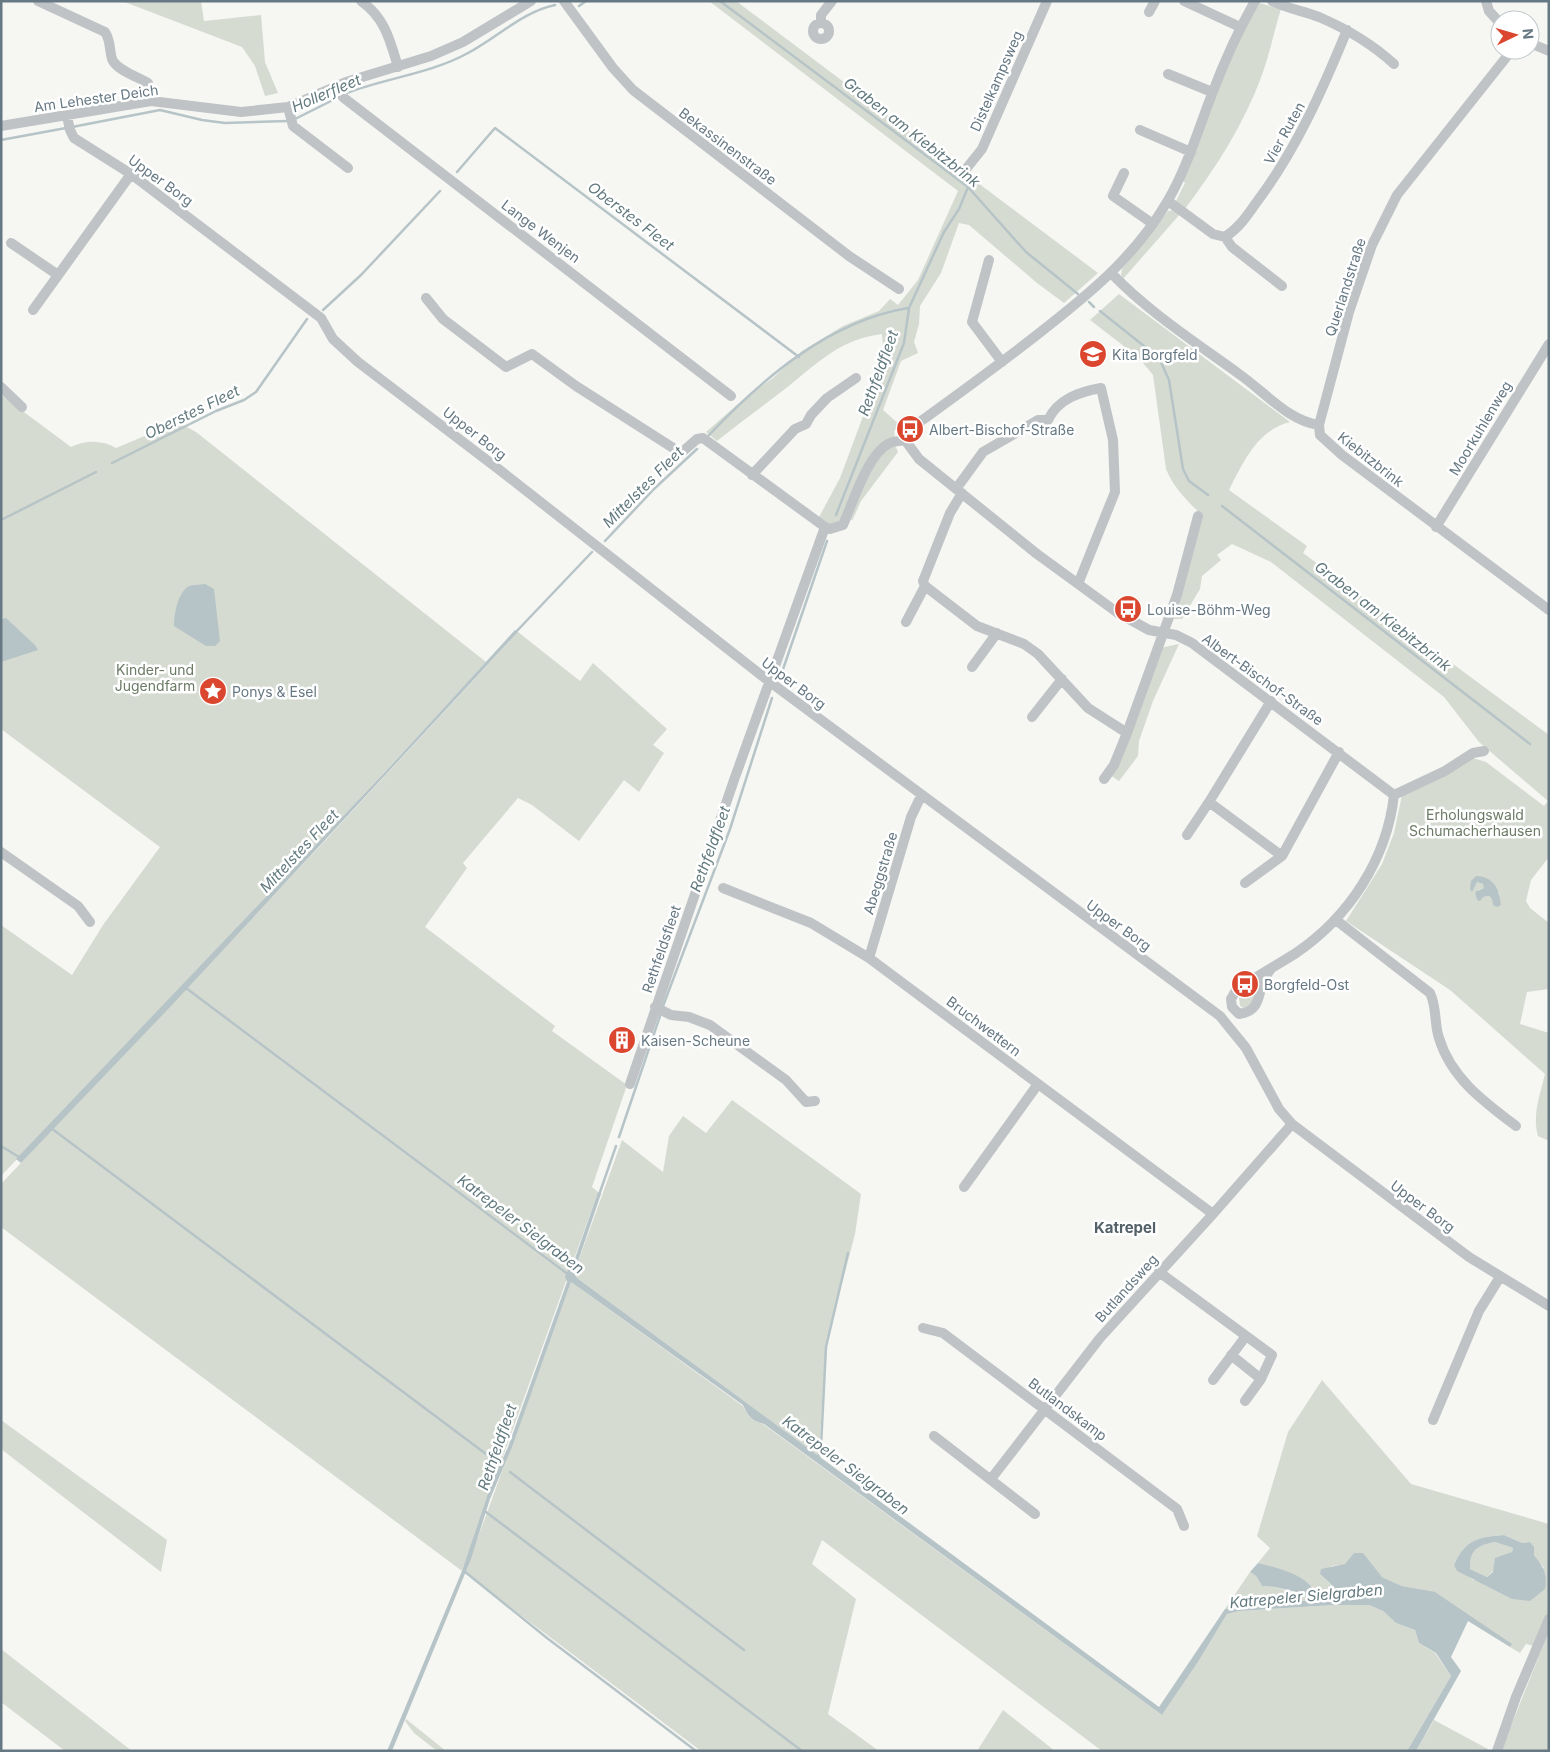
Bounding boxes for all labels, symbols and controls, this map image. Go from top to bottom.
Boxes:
north arrow [1490,10,1540,60]
street label: Distelkampsweg [966,28,1026,134]
text: N [1520,28,1537,40]
water label: Hollerfleet [289,70,364,116]
water label: Graben am Kiebitzbrink [840,73,985,192]
street label: Am Lehester Deich [33,81,159,115]
street label: Vier Ruten [1260,99,1308,167]
street label: Bekassinenstraße [676,104,780,188]
street label: Upper Borg [125,151,197,209]
water label: Oberstes Fleet [584,177,679,255]
street label: Lange Wenjen [498,196,584,266]
street label: Querlandstraße [1321,236,1369,338]
water label: Rethfeldfleet [854,327,903,418]
school or university icon: Kita Borgfeld [1078,339,1108,369]
place label: Kita Borgfeld [1112,346,1198,363]
street label: Moorkuhlenweg [1445,378,1515,478]
water label: Oberstes Fleet [142,380,243,443]
street label: Upper Borg [440,403,510,463]
bus stop icon: Albert-Bischof-Straße [895,414,925,444]
place label: Albert-Bischof-Straße [929,421,1074,438]
street label: Kiebitzbrink [1335,428,1408,490]
water label: Mittelstes Fleet [598,442,688,532]
water label: Graben am Kiebitzbrink [1311,557,1456,676]
bus stop icon: Louise-Böhm-Weg [1113,594,1143,624]
place label: Louise-Böhm-Weg [1147,601,1271,618]
street label: Albert-Bischof-Straße [1199,629,1327,729]
street label: Upper Borg [758,653,830,713]
park label: Kinder- und Jugendfarm [115,661,195,694]
place icon: Ponys & Esel [198,676,228,706]
place label: Ponys & Esel [232,683,317,700]
water label: Rethfeldfleet [686,803,735,894]
water label: Mittelstes Fleet [256,805,343,897]
park label: Erholungswald Schumacherhausen [1409,806,1541,839]
street label: Abeggstraße [859,830,901,916]
street label: Upper Borg [1083,896,1155,954]
street label: Rethfeldsfleet [638,903,684,995]
bus stop icon: Borgfeld-Ost [1230,969,1260,999]
place label: Borgfeld-Ost [1264,976,1350,993]
street label: Bruchwettern [943,992,1025,1060]
building icon: Kaisen-Scheune [607,1025,637,1055]
place label: Kaisen-Scheune [641,1032,750,1049]
water label: Katrepeler Sielgraben [454,1170,588,1278]
street label: Upper Borg [1387,1176,1459,1236]
district label: Katrepel [1094,1218,1156,1237]
street label: Butlandsweg [1091,1251,1161,1325]
street label: Butlandskamp [1025,1374,1111,1444]
water label: Rethfeldfleet [473,1400,521,1493]
water label: Katrepeler Sielgraben [779,1411,913,1519]
water label: Katrepeler Sielgraben [1229,1580,1383,1612]

